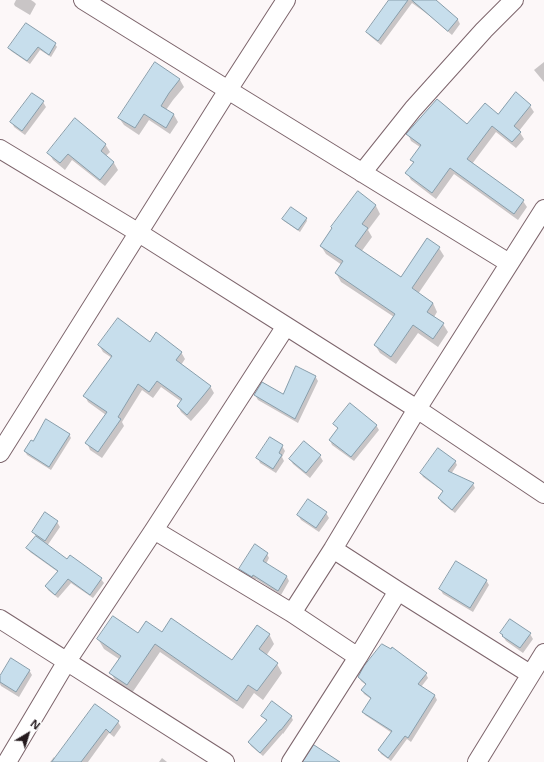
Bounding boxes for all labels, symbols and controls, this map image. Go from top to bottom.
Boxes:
north arrow [8,714,48,754]
text: N [28,715,44,733]

